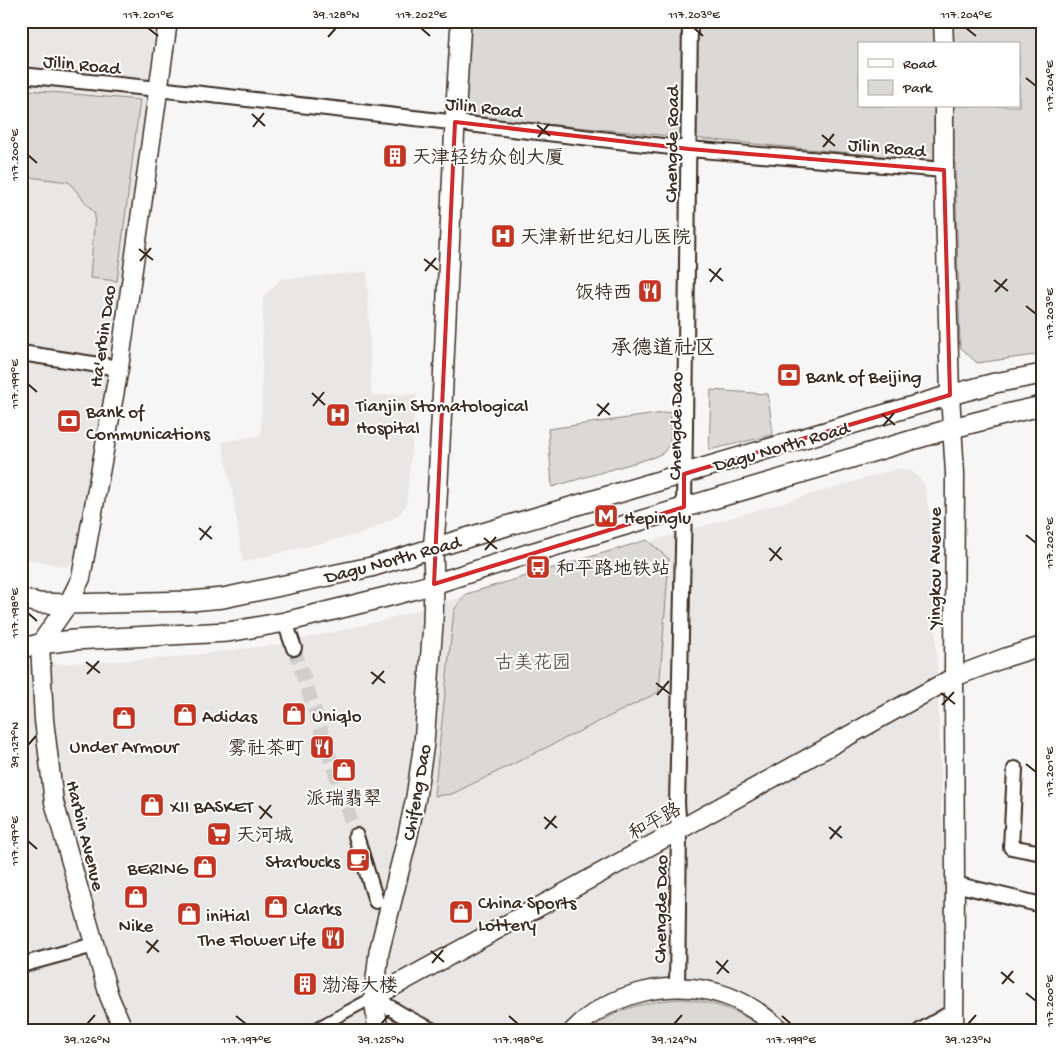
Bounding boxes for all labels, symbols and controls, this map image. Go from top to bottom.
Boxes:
text: 117.201°E [122,9,174,23]
text: 39.128°N [312,9,359,23]
text: 117.202°E [394,9,447,23]
text: 117.203°E [667,9,720,23]
text: 117.204°E [940,9,992,23]
legend [858,42,1020,108]
street label: Jilin Road [42,51,123,82]
text: Road [903,56,937,74]
text: 117.204°E [1044,60,1058,112]
text: Park [902,80,933,98]
street label: Chengde Road [661,83,686,203]
street label: Jilin Road [444,93,525,126]
text: 117.200°E [9,128,23,182]
street label: Jilin Road [847,135,928,164]
building icon: 天津轻纺众创大厦 [382,143,408,169]
place label: 天津轻纺众创大厦 [412,147,564,171]
hospital icon: 天津新世纪妇儿医院 [490,223,516,249]
place label: 天津新世纪妇儿医院 [520,227,691,251]
restaurant icon: 饭特西 [637,278,663,304]
place label: 饭特西 [575,282,632,306]
street label: Ha'erbin Dao [86,284,123,389]
text: 117.203°E [1044,288,1058,341]
district label: 承德道社区 [611,337,716,363]
text: 117.199°E [9,359,23,410]
bank icon: Bank of Beijing [776,362,802,388]
place label: Bank of Beijing [805,367,922,390]
street label: Chengde Dao [665,372,690,480]
place label: Tianjin Stomatological Hospital [355,396,528,441]
place label: Bank of Communications [85,402,211,447]
hospital icon: Tianjin Stomatological Hospital [325,402,351,428]
bank icon: Bank of Communications [56,408,82,434]
street label: Dagu North Road [710,417,854,479]
metro station icon: Hepinglu [593,503,619,529]
street label: Yingkou Avenue [925,507,948,631]
place label: Hepinglu [624,508,691,531]
text: 117.202°E [1044,517,1058,570]
street label: Dagu North Road [320,532,465,591]
bus stop icon: 和平路地铁站 [525,554,551,580]
place label: 和平路地铁站 [556,558,670,582]
text: 117.198°E [9,587,23,639]
park label: 古美花园 [495,652,571,676]
shop icon: Uniqlo [281,701,307,727]
shop icon: Adidas [172,702,198,728]
shop icon: Under Armour [111,705,137,731]
place label: Uniqlo [312,706,362,729]
place label: Adidas [202,707,258,730]
text: 39.127°N [9,722,23,769]
restaurant icon: 雾社茶町 [309,734,335,760]
place label: Under Armour [69,737,181,760]
place label: 雾社茶町 [228,738,304,762]
street label: Chifeng Dao [399,743,438,843]
text: 117.201°E [1044,746,1058,798]
shop icon: 派瑞翡翠 [331,757,357,783]
street label: Harbin Avenue [59,778,108,894]
place label: 派瑞翡翠 [306,788,382,812]
shop icon: XII BASKET [139,792,165,818]
place label: XII BASKET [169,797,254,820]
street label: 和平路 [625,798,686,847]
text: 117.197°E [9,816,23,867]
supermarket icon: 天河城 [206,821,232,847]
place label: 天河城 [236,825,293,849]
cafe icon: Starbucks [345,847,371,873]
place label: Starbucks [265,852,341,875]
shop icon: BERING [192,854,218,880]
street label: Chengde Dao [650,855,675,963]
place label: BERING [127,859,189,882]
shop icon: Nike [123,884,149,910]
place label: China Sports Lottery [478,893,577,938]
shop icon: Clarks [263,894,289,920]
place label: Clarks [294,899,342,922]
shop icon: China Sports Lottery [448,899,474,925]
shop icon: initial [176,901,202,927]
place label: initial [206,906,250,929]
place label: Nike [119,916,154,939]
restaurant icon: The Flower Life [320,925,346,951]
place label: The Flower Life [197,930,316,953]
building icon: 渤海大楼 [292,971,318,997]
text: 117.200°E [1044,974,1058,1028]
place label: 渤海大楼 [322,975,398,999]
text: 39.126°N [63,1034,110,1048]
text: 117.197°E [220,1034,271,1048]
text: 39.125°N [357,1034,404,1048]
text: 117.198°E [492,1034,544,1048]
text: 39.124°N [650,1034,697,1048]
text: 117.199°E [765,1034,816,1048]
text: 39.123°N [944,1034,991,1048]

